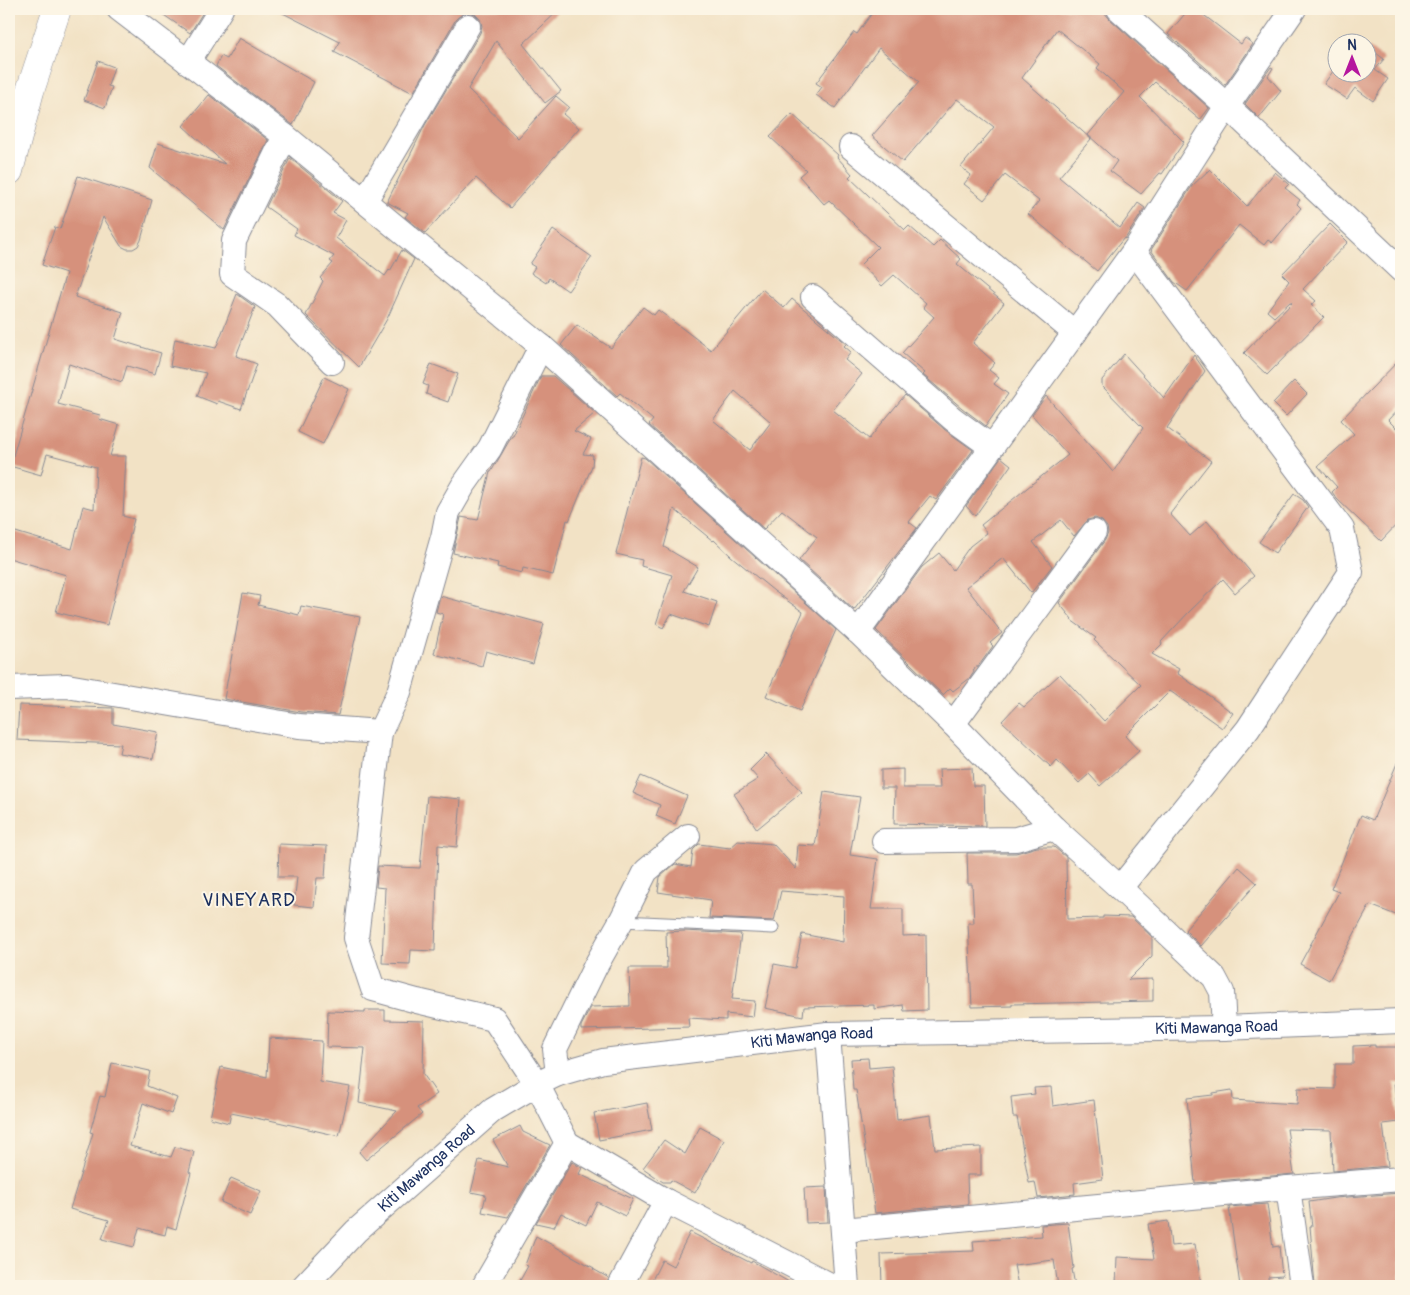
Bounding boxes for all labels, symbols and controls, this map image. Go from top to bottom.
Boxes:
north arrow [1328,32,1378,82]
text: N [1347,37,1357,54]
district label: VINEYARD [202,888,296,912]
street label: Kiti Mawanga Road [1155,1016,1279,1039]
street label: Kiti Mawanga Road [749,1023,873,1053]
street label: Kiti Mawanga Road [374,1120,480,1217]

